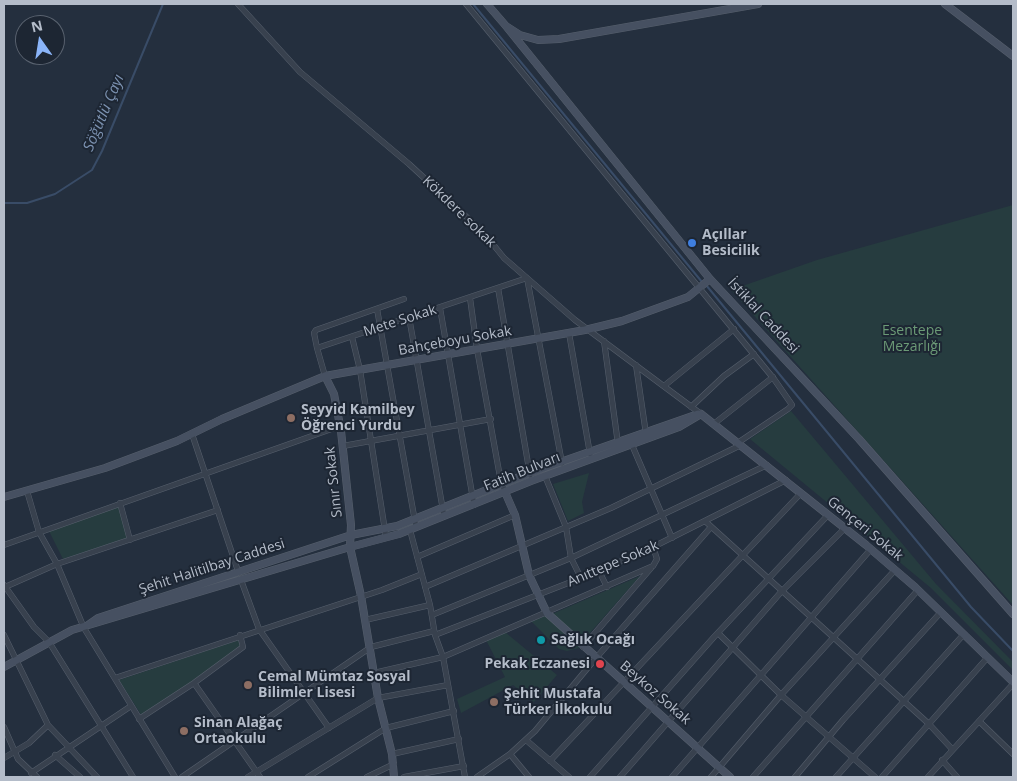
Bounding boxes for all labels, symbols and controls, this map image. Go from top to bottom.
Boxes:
north arrow [15,15,65,65]
text: N [29,15,44,36]
water label: Söğütlü Çayı [80,72,128,154]
street label: Kökdere sokak [419,173,499,251]
place label: Açıllar Besicilik [702,227,760,260]
marker: Açıllar Besicilik [686,237,698,249]
street label: İstiklal Caddesi [724,275,802,357]
street label: Mete Sokak [361,301,439,341]
street label: Bahçeboyu Sokak [397,323,513,359]
park label: Esentepe Mezarlığı [882,323,942,356]
place label: Seyyid Kamilbey Öğrenci Yurdu [301,402,415,434]
marker: Seyyid Kamilbey Öğrenci Yurdu [285,412,297,424]
street label: Sınır Sokak [322,446,346,518]
street label: Fatih Bulvarı [481,449,563,495]
street label: Gençeri Sokak [824,493,906,565]
street label: Şehit Halitilbay Caddesi [137,535,287,599]
street label: Anıttepe Sokak [565,537,661,591]
place label: Sağlık Ocağı [551,632,635,648]
marker: Sağlık Ocağı [535,634,547,646]
place label: Pekak Eczanesi [484,656,590,672]
marker: Pekak Eczanesi [594,658,606,670]
street label: Beykoz Sokak [616,658,694,728]
place label: Cemal Mümtaz Sosyal Bilimler Lisesi [258,669,410,702]
marker: Cemal Mümtaz Sosyal Bilimler Lisesi [242,679,254,691]
place label: Şehit Mustafa Türker İlkokulu [504,686,612,719]
marker: Şehit Mustafa Türker İlkokulu [488,696,500,708]
place label: Sinan Alağaç Ortaokulu [194,715,282,748]
marker: Sinan Alağaç Ortaokulu [178,725,190,737]

